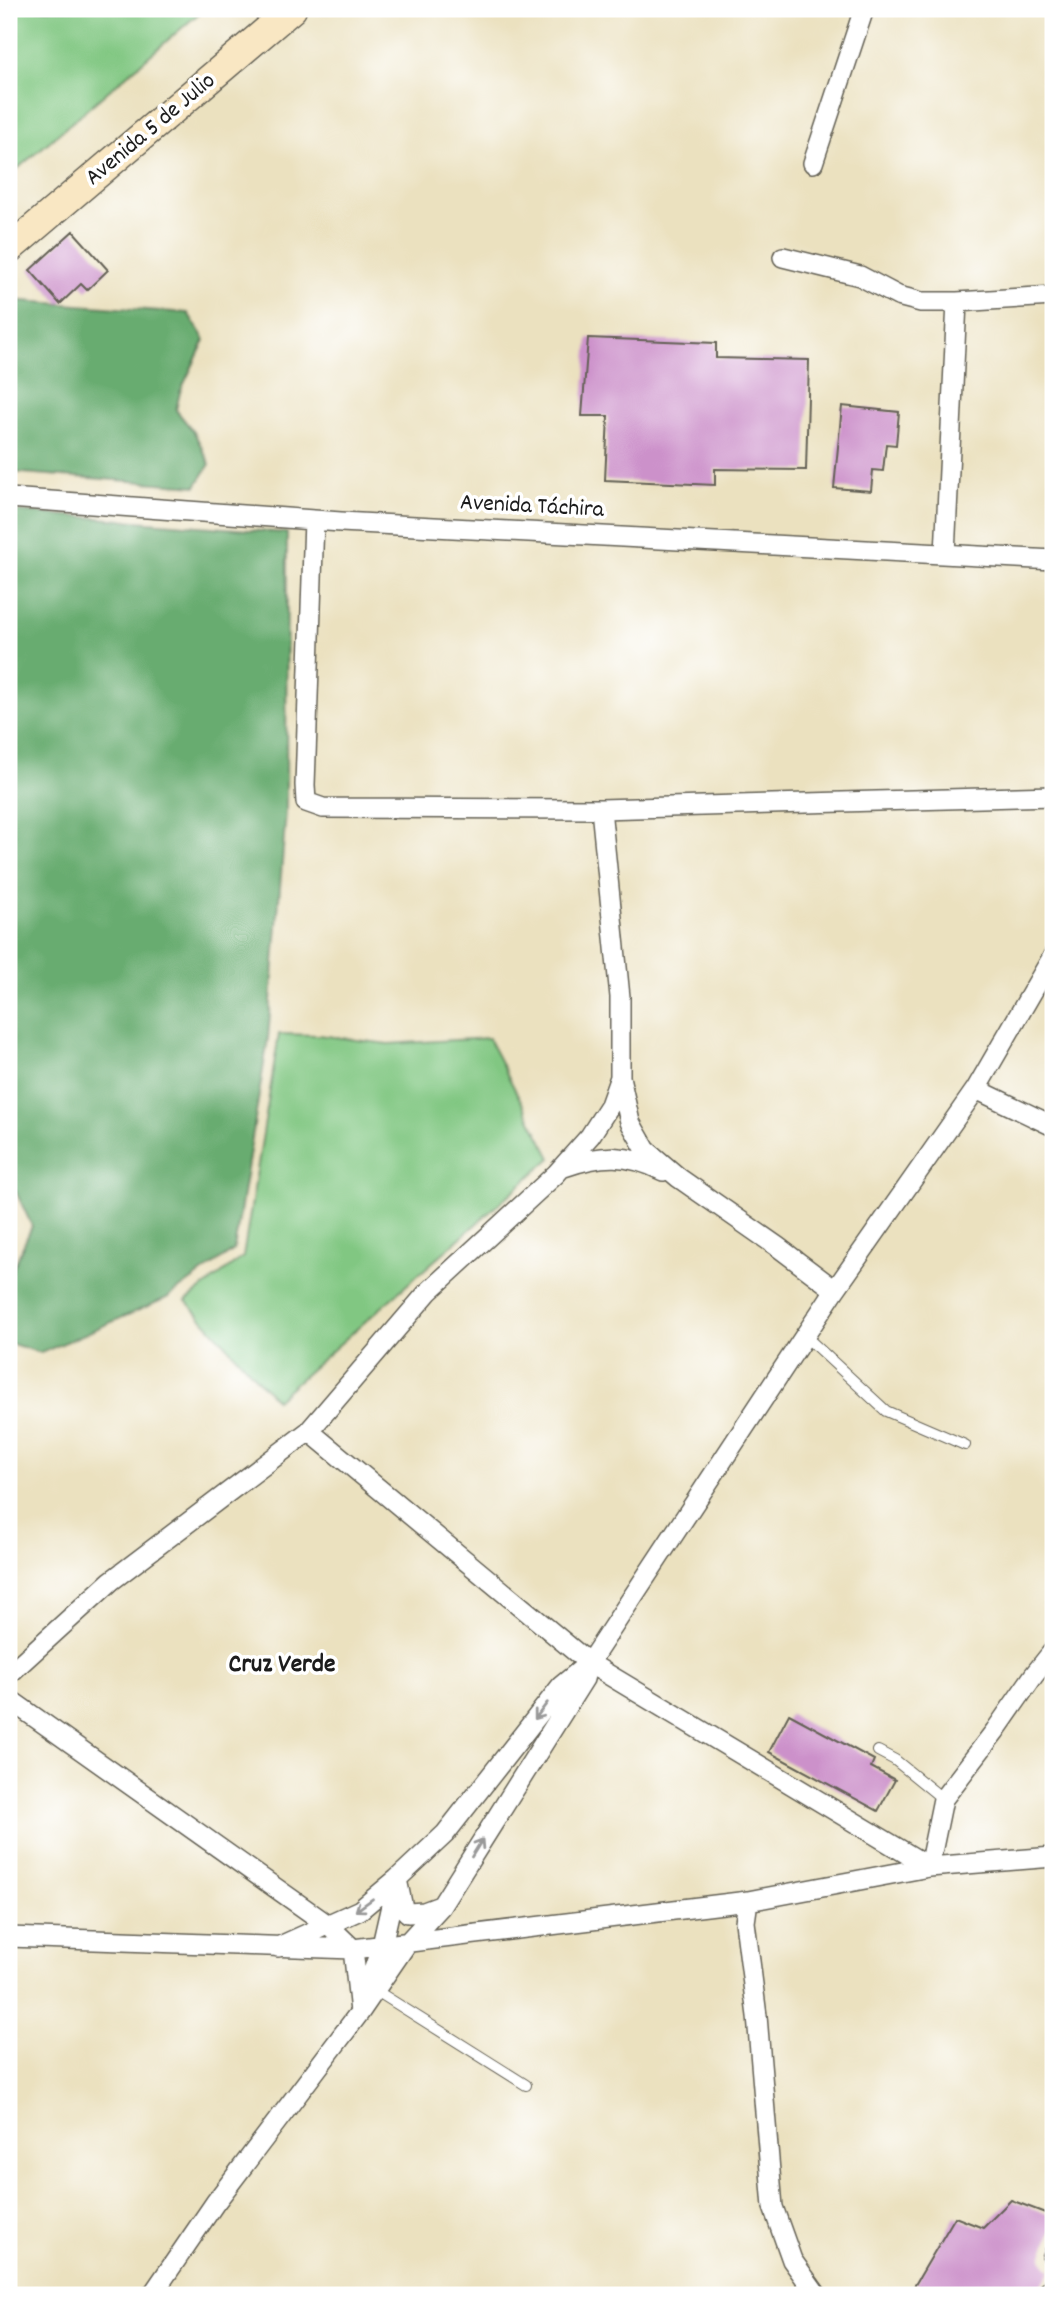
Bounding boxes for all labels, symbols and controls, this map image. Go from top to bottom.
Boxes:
street label: Avenida 5 de Julio [78,65,224,195]
street label: Avenida Táchira [459,486,605,528]
district label: Cruz Verde [229,1647,335,1684]
one-way arrow [534,1702,549,1720]
one-way arrow [470,1839,485,1858]
one-way arrow [355,1898,374,1912]

